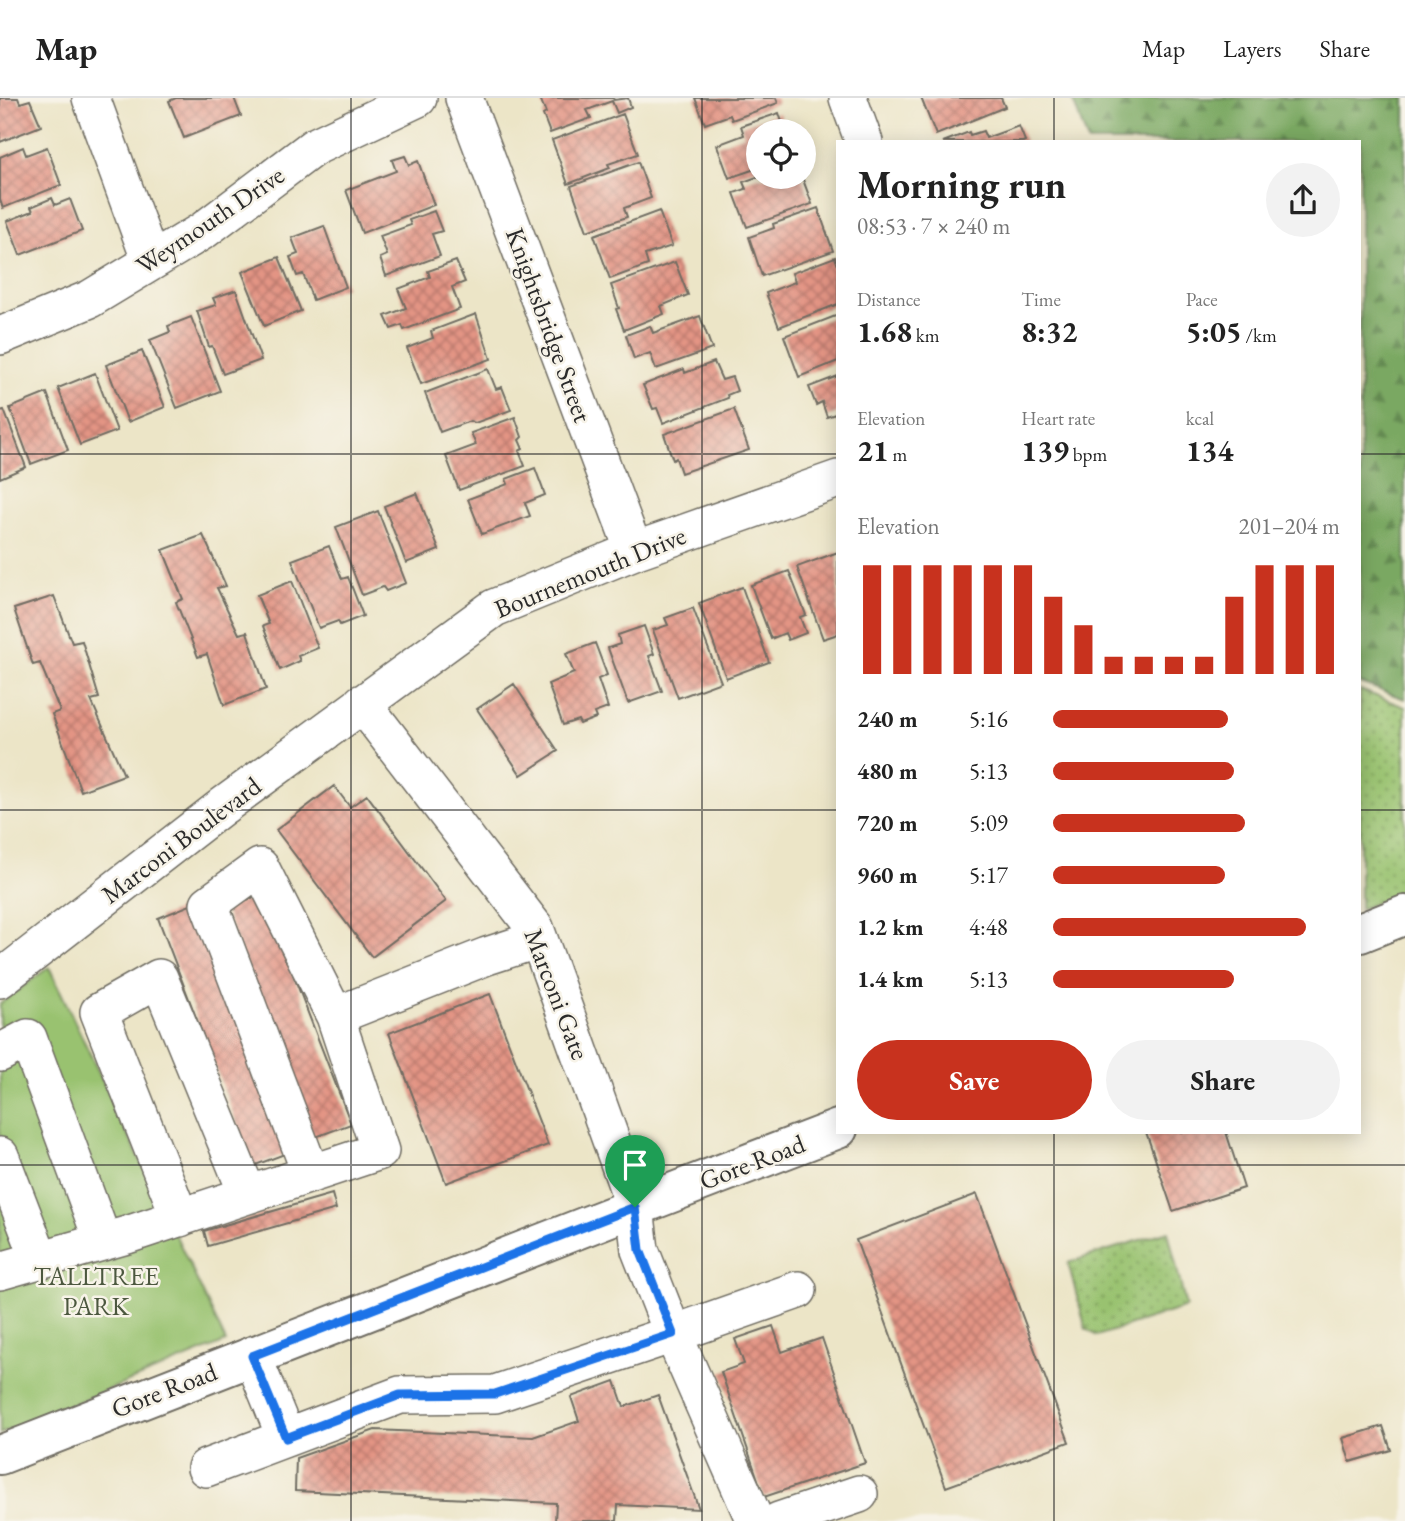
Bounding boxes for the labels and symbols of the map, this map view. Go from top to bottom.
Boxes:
street label: Weymouth Drive [129,158,291,282]
street label: Knightsbridge Street [498,223,600,427]
street label: Bournemouth Drive [489,518,691,626]
street label: Marconi Boulevard [94,768,268,911]
street label: Marconi Gate [516,924,598,1064]
street label: Gore Road [694,1126,810,1198]
pin [605,1135,665,1207]
park label: TALLTREE PARK [33,1259,159,1323]
street label: Gore Road [106,1354,222,1426]

